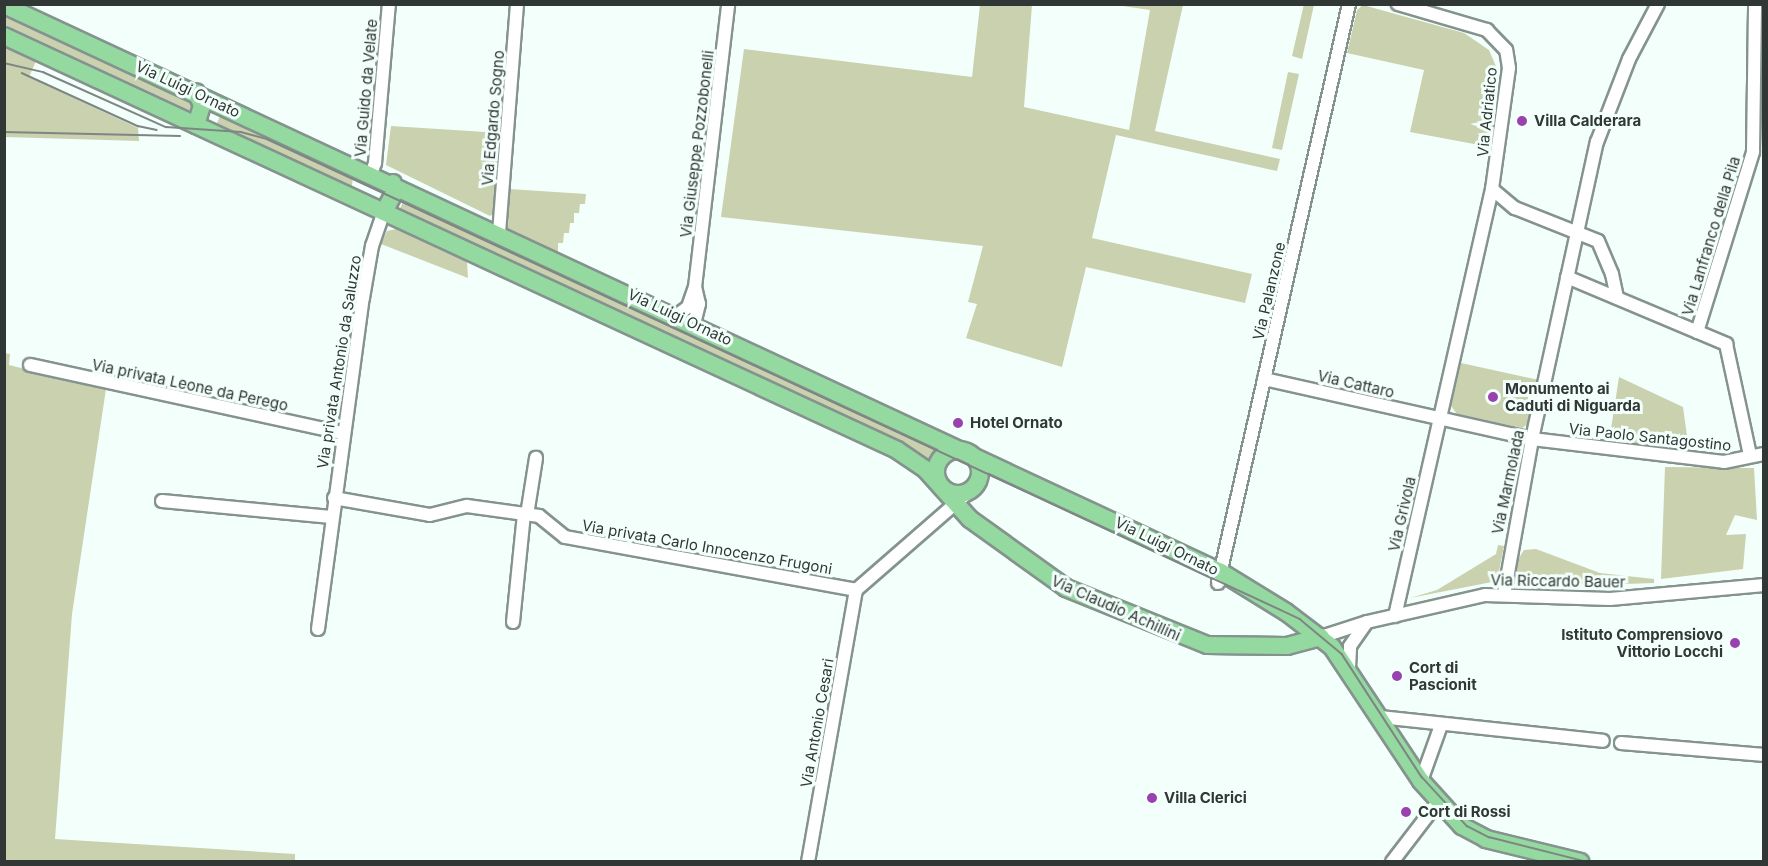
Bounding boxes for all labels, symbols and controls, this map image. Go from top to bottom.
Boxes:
street label: Via Guido da Velate [351,18,381,158]
street label: Via Giuseppe Pozzobonelli [677,49,717,239]
street label: Via Edgardo Sogno [478,50,508,186]
street label: Via Luigi Ornato [133,57,243,121]
street label: Via Adriatico [1473,66,1501,158]
place label: Villa Calderara [1534,112,1641,130]
marker: Villa Calderara [1515,114,1529,128]
street label: Via Lanfranco della Pila [1678,154,1744,318]
street label: Via Palanzone [1249,240,1289,342]
street label: Via privata Antonio da Saluzzo [313,254,365,470]
street label: Via Luigi Ornato [625,285,735,349]
street label: Via privata Leone da Perego [90,355,290,415]
street label: Via Cattaro [1316,366,1396,402]
place label: Monumento ai Caduti di Niguarda [1505,379,1641,414]
marker: Monumento ai Caduti di Niguarda [1486,390,1500,404]
place label: Hotel Ornato [970,414,1063,432]
marker: Hotel Ornato [951,416,965,430]
street label: Via Paolo Santagostino [1568,420,1732,454]
street label: Via Marmolada [1488,428,1528,536]
street label: Via Grivola [1385,475,1419,553]
street label: Via Luigi Ornato [1112,513,1222,579]
street label: Via privata Carlo Innocenzo Frugoni [581,516,833,578]
street label: Via Claudio Achillini [1049,571,1183,645]
street label: Via Riccardo Bauer [1490,571,1626,591]
place label: Istituto Comprensiovo Vittorio Locchi [1561,625,1723,660]
marker: Istituto Comprensiovo Vittorio Locchi [1728,636,1742,650]
street label: Via Antonio Cesari [797,657,837,789]
place label: Cort di Pascionit [1409,658,1477,693]
marker: Cort di Pascionit [1390,669,1404,683]
place label: Villa Clerici [1164,789,1247,807]
marker: Villa Clerici [1145,791,1159,805]
place label: Cort di Rossi [1418,803,1511,821]
marker: Cort di Rossi [1399,805,1413,819]

